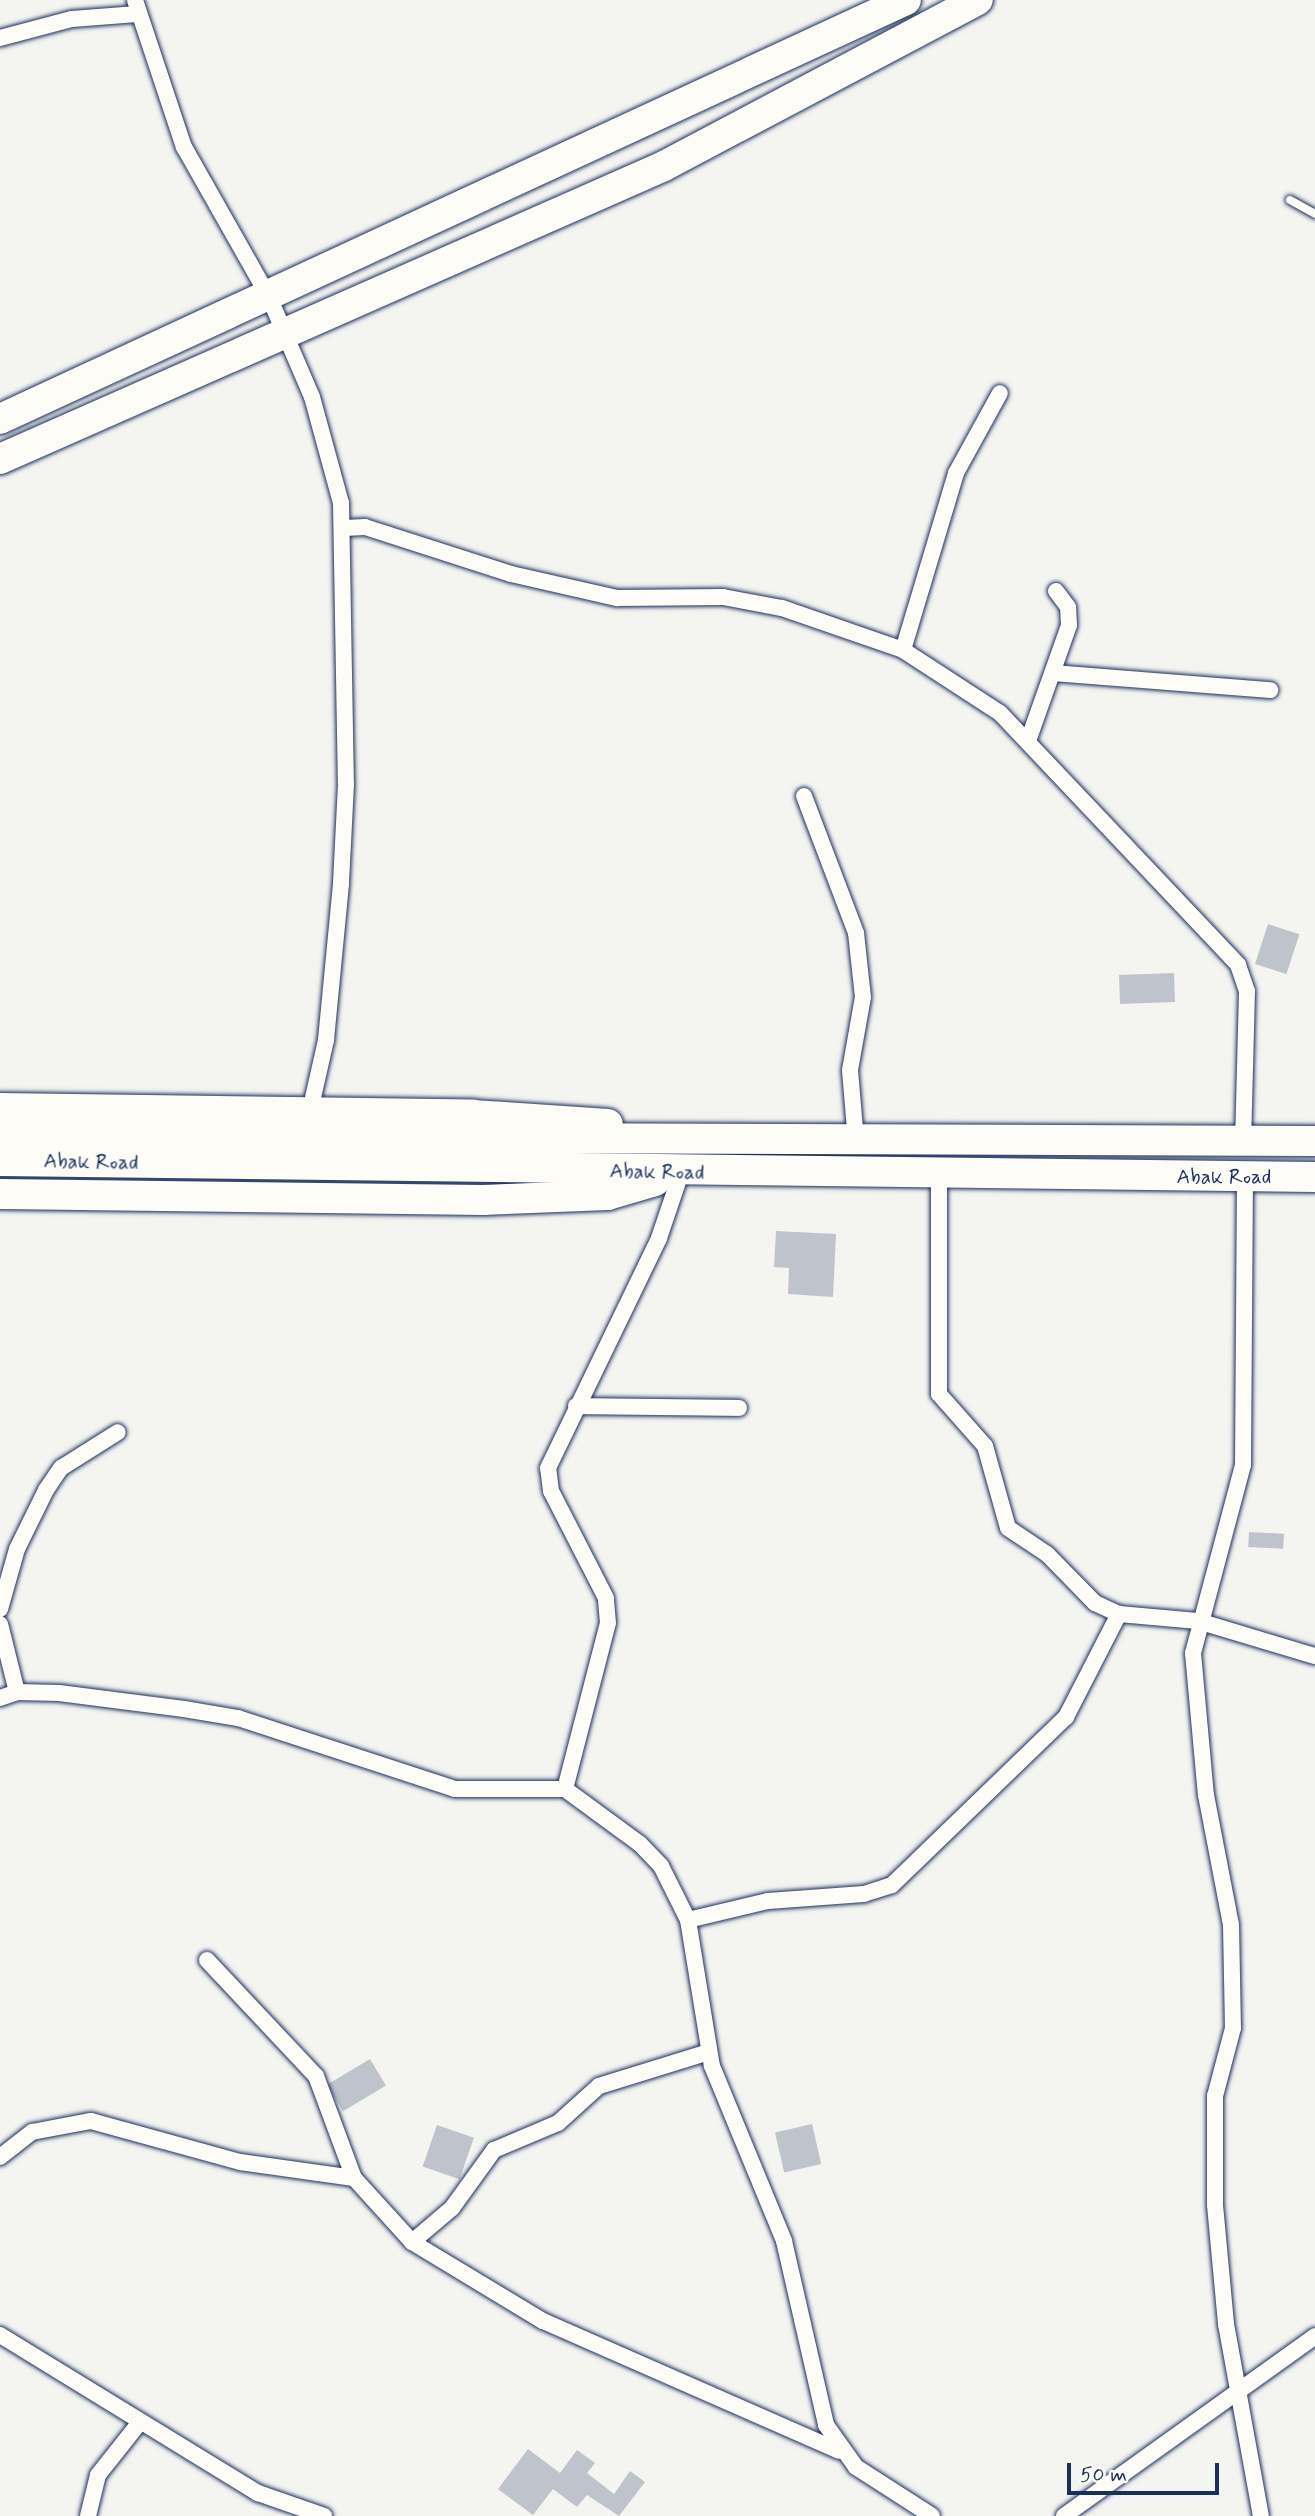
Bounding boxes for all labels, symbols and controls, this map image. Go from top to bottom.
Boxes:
street label: Abak Road [44,1149,138,1175]
street label: Abak Road [610,1159,704,1185]
street label: Abak Road [1177,1164,1271,1190]
scale bar [1070,2450,1222,2494]
text: 50 m [1080,2461,1127,2489]

